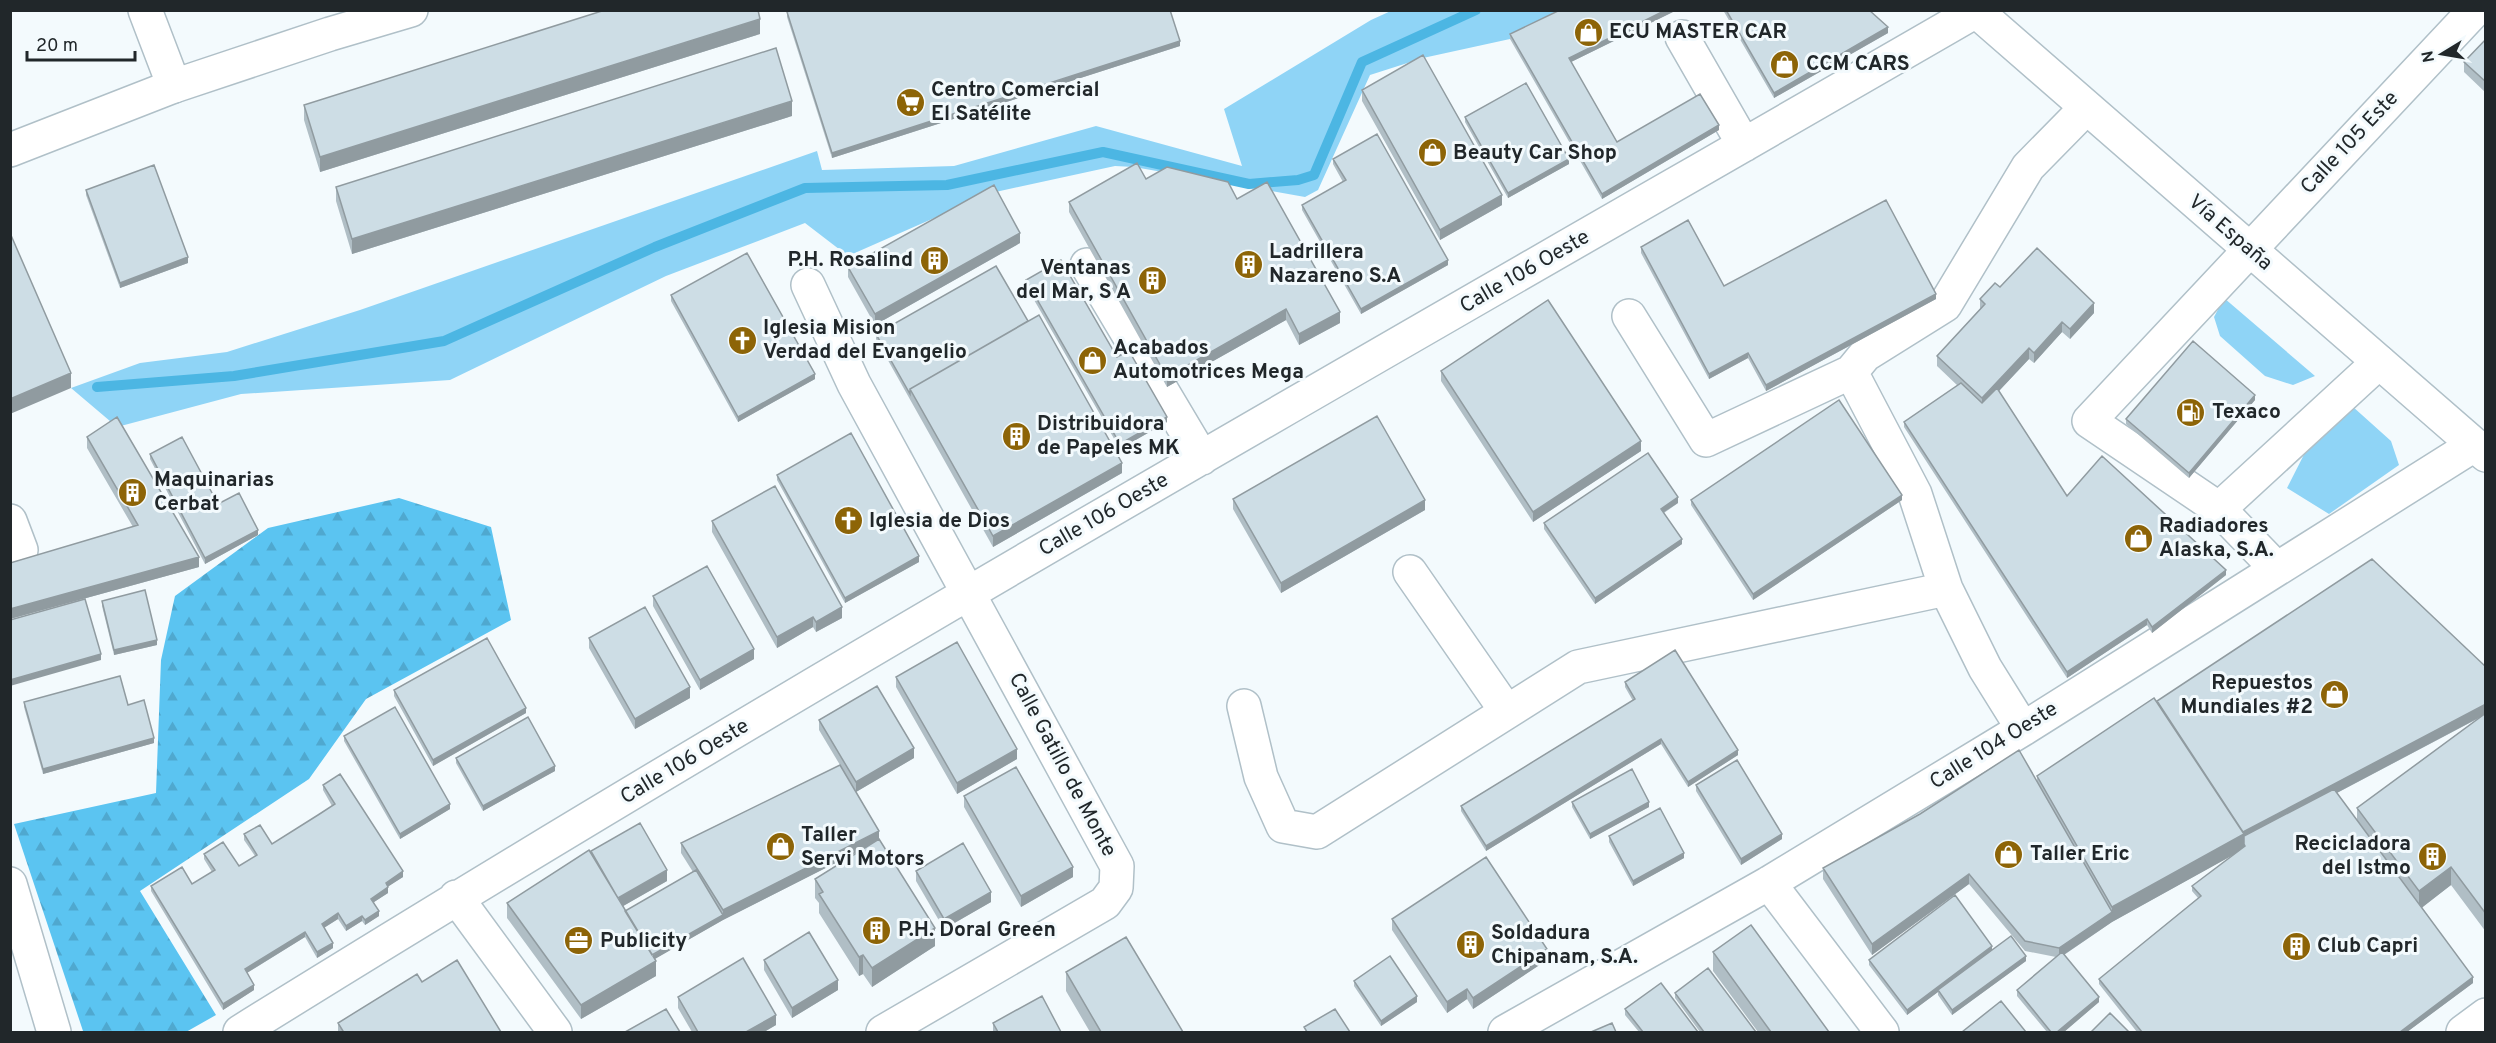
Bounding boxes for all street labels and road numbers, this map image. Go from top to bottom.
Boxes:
street label: Calle 105 Este [2295,86,2405,200]
street label: Vía España [2182,189,2278,277]
street label: Calle 106 Oeste [1455,224,1595,320]
street label: Calle 106 Oeste [1034,467,1174,563]
street label: Calle Gatillo de Monte [1002,668,1122,862]
street label: Calle 104 Oeste [1925,696,2063,796]
street label: Calle 106 Oeste [616,713,754,811]

